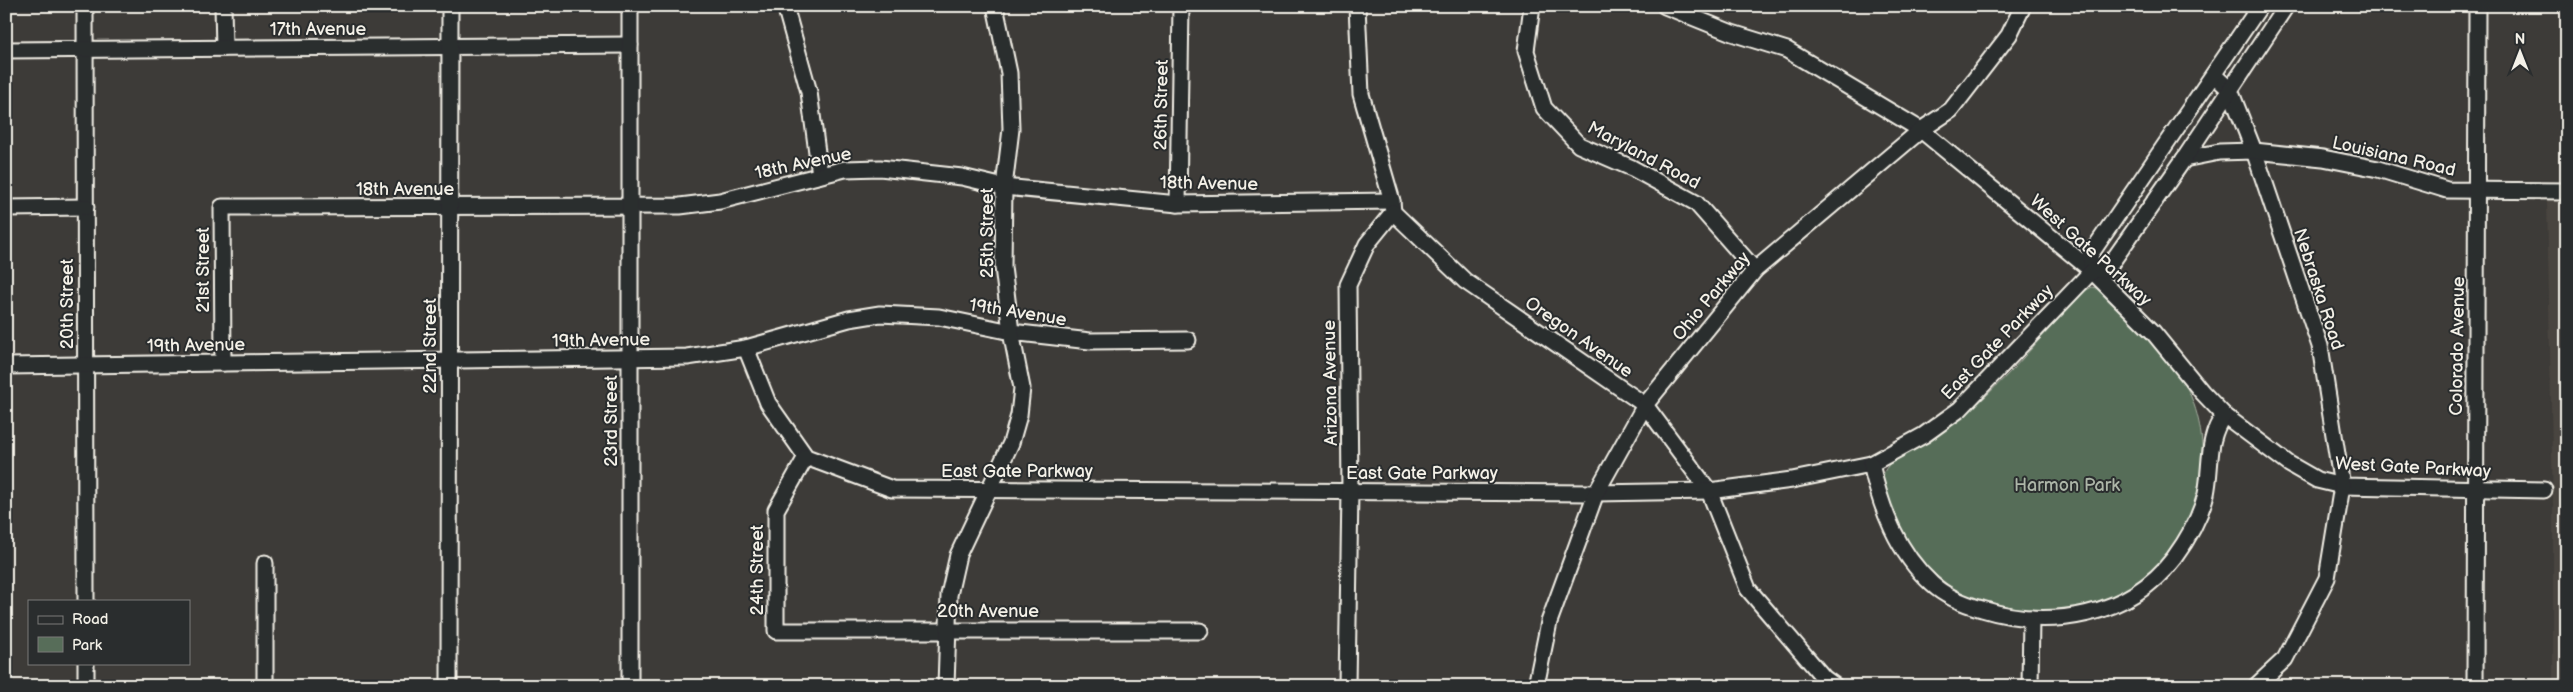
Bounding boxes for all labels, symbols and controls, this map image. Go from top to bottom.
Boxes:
street label: 17th Avenue [270,19,367,40]
north arrow [2496,28,2546,78]
text: N [2515,31,2525,48]
street label: 26th Street [1150,59,1173,151]
street label: Maryland Road [1584,117,1704,194]
street label: Louisiana Road [2330,132,2458,181]
street label: 18th Avenue [753,143,854,184]
street label: 18th Avenue [1160,172,1259,195]
street label: 18th Avenue [356,179,454,200]
street label: 25th Street [977,187,998,278]
street label: West Gate Parkway [2026,190,2156,311]
street label: Nebraska Road [2289,226,2348,353]
street label: 21st Street [193,227,214,313]
street label: Ohio Parkway [1668,247,1755,345]
street label: 20th Street [57,258,78,349]
street label: Colorado Avenue [2446,276,2469,416]
street label: East Gate Parkway [1937,280,2058,404]
street label: Oregon Avenue [1521,293,1637,383]
street label: 19th Avenue [968,294,1068,331]
street label: 22nd Street [420,298,441,394]
street label: Arizona Avenue [1319,320,1342,446]
street label: 19th Avenue [552,329,651,352]
street label: 19th Avenue [147,334,246,357]
street label: 23rd Street [601,375,622,467]
street label: West Gate Parkway [2335,453,2492,482]
street label: East Gate Parkway [941,461,1094,482]
street label: East Gate Parkway [1346,463,1499,484]
park label: Harmon Park [2014,475,2120,496]
street label: 24th Street [747,524,768,615]
legend [28,600,190,664]
street label: 20th Avenue [937,601,1039,622]
text: Road [72,610,108,629]
text: Park [72,636,103,655]

